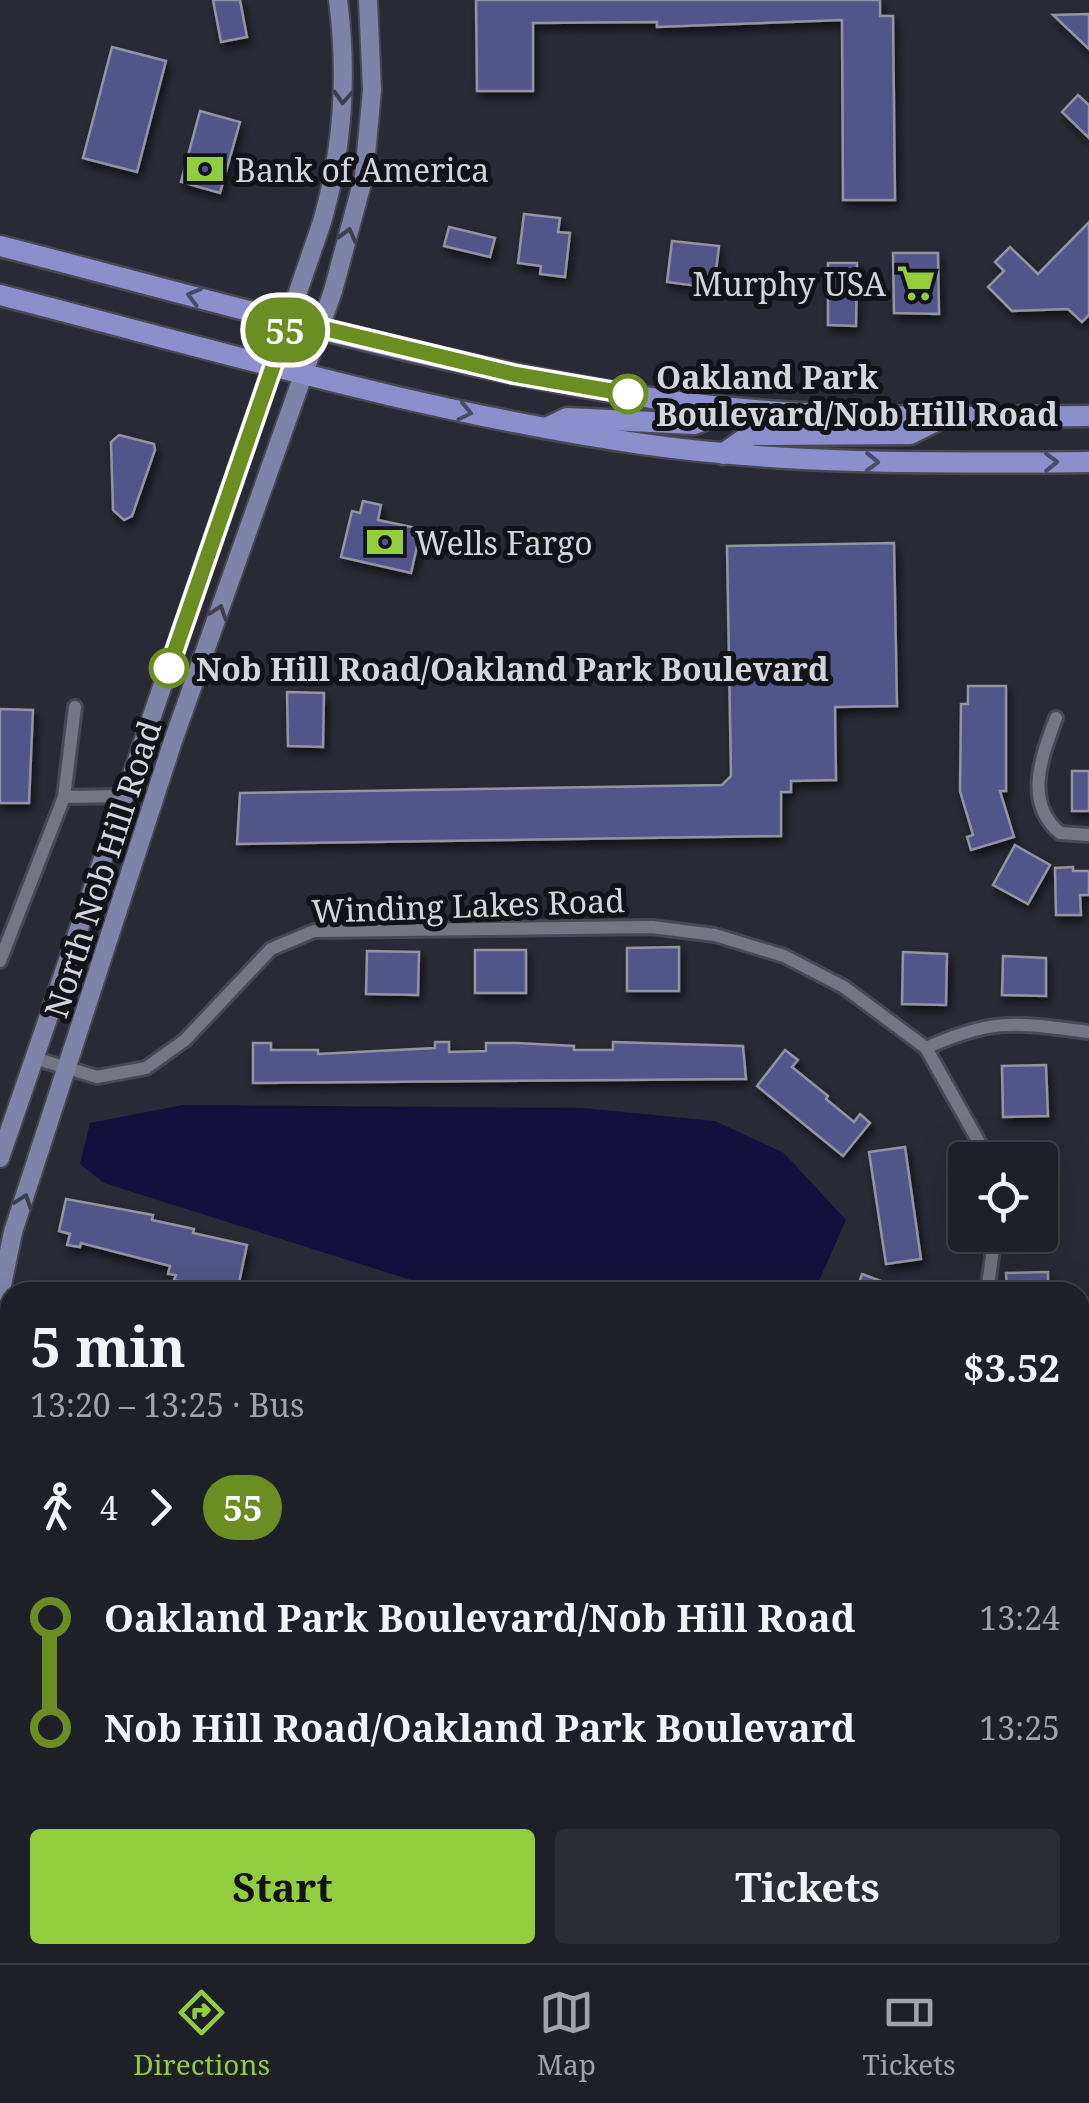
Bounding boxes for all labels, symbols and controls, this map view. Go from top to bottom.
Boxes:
one-way arrow [333,90,354,106]
bank icon: Bank of America [184,148,226,190]
place label: Bank of America [235,148,489,191]
one-way arrow [337,227,358,244]
place label: Murphy USA [693,262,886,305]
supermarket icon: Murphy USA [895,262,937,304]
one-way arrow [186,286,203,307]
line badge: 55 [240,298,330,362]
text: 55 [265,307,305,354]
place label: Oakland Park Boulevard/Nob Hill Road [656,355,1058,435]
marker: Oakland Park Boulevard/Nob Hill Road [609,375,647,413]
one-way arrow [456,400,473,421]
one-way arrow [1044,451,1059,473]
one-way arrow [864,452,880,473]
bank icon: Wells Fargo [364,521,406,563]
place label: Wells Fargo [415,521,593,564]
one-way arrow [207,604,227,621]
place label: Nob Hill Road/Oakland Park Boulevard [196,647,829,690]
marker: Nob Hill Road/Oakland Park Boulevard [150,649,188,687]
street label: North Nob Hill Road [34,715,170,1023]
street label: Winding Lakes Road [311,878,626,932]
map controls [948,1142,1058,1252]
button: locate [948,1142,1058,1252]
one-way arrow [13,1193,33,1210]
text: 5 min [30,1308,186,1383]
text: $3.52 [963,1341,1060,1393]
text: 13:20 – 13:25 · Bus [30,1383,304,1426]
icon: walk [30,1480,85,1535]
icon: forward [133,1480,188,1535]
text: 55 [223,1484,262,1531]
text: 4 [100,1486,118,1529]
text: Oakland Park Boulevard/Nob Hill Road [104,1591,855,1643]
text: 13:24 [979,1596,1060,1639]
text: Nob Hill Road/Oakland Park Boulevard [104,1701,855,1753]
text: 13:25 [979,1706,1060,1749]
button: Start [30,1829,535,1944]
button: Tickets [555,1829,1060,1944]
tab: Directions [133,1985,270,2083]
tab: Map [537,1985,596,2083]
tab: Tickets [863,1985,956,2083]

